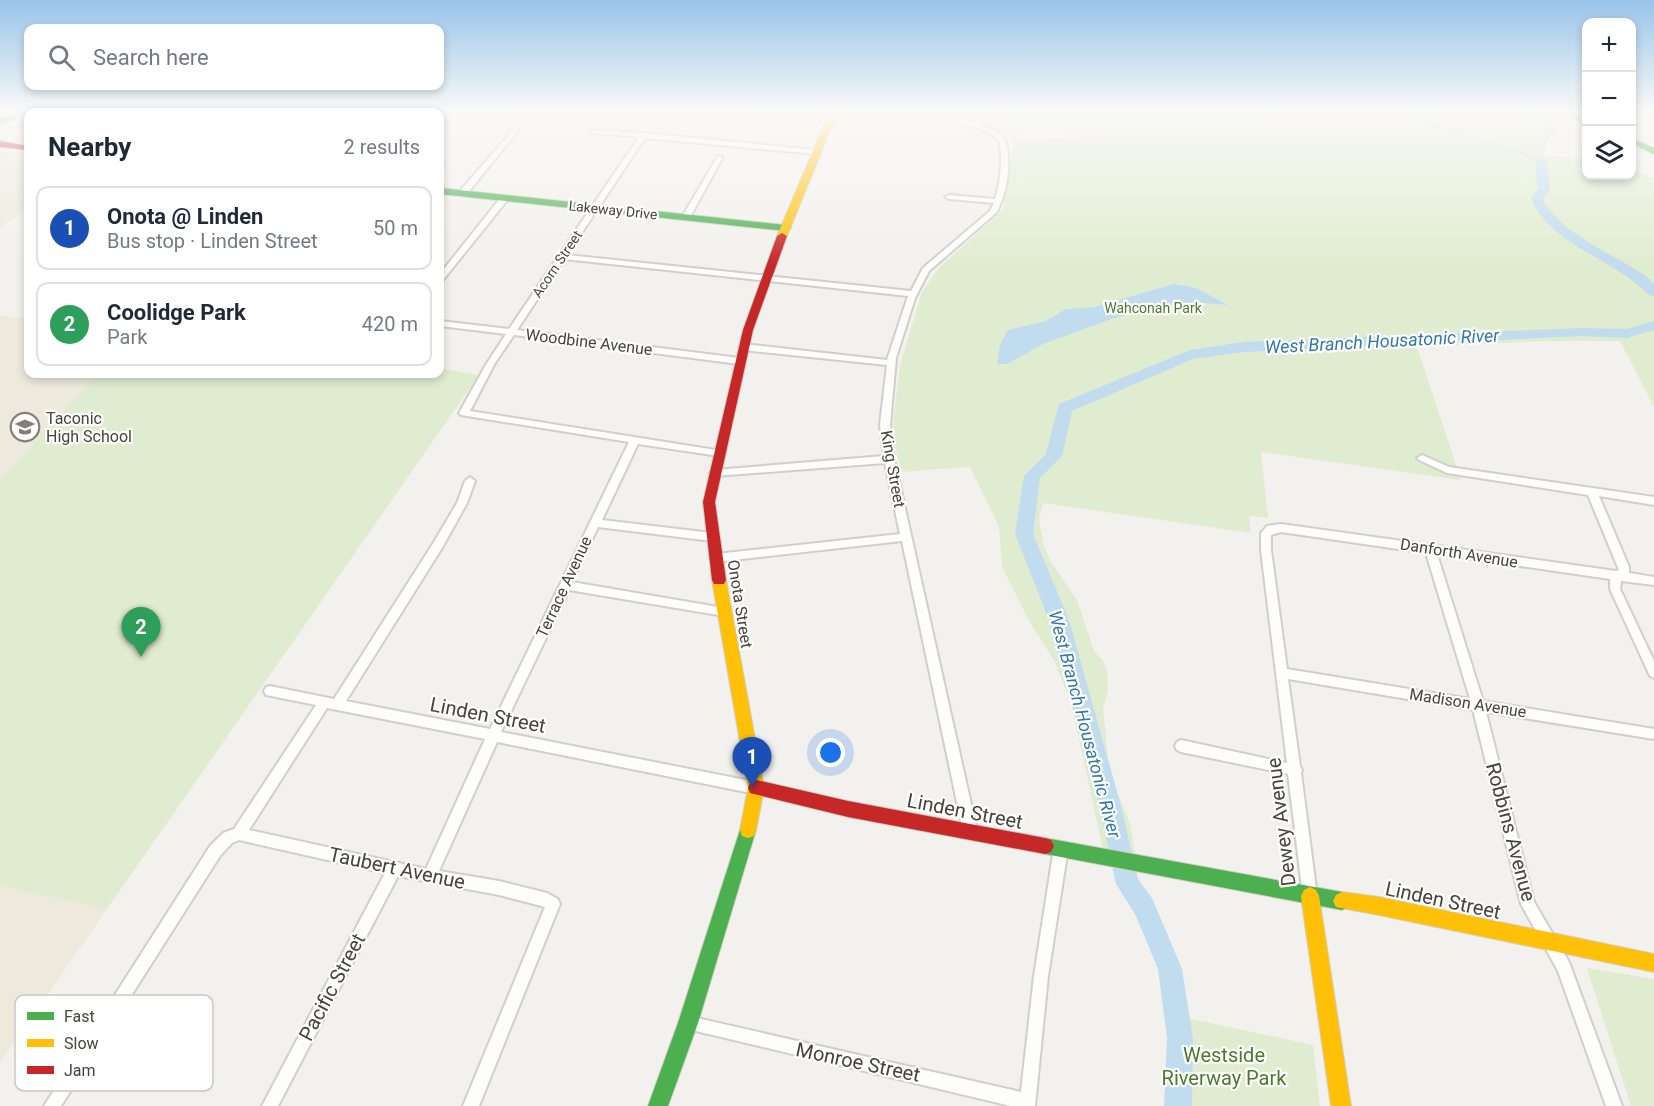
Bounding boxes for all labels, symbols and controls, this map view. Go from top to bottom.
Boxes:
map controls [1582,18,1636,180]
button: + [1582,18,1636,72]
search box [24,24,444,90]
icon: search [45,41,78,74]
text: Search here [93,45,209,70]
button: − [1582,72,1636,126]
button: layers [1582,126,1636,180]
text: Nearby [48,132,131,162]
text: 2 results [344,135,420,159]
street label: Lakeway Drive [568,197,658,223]
text: Onota @ Linden [107,204,263,229]
text: 1 [64,216,75,240]
text: 50 m [373,216,418,240]
street label: Acorn Street [529,227,585,301]
text: Bus stop · Linden Street [107,229,318,253]
text: Coolidge Park [107,300,246,325]
park label: Wahconah Park [1104,300,1203,316]
text: 2 [64,312,75,336]
text: 420 m [362,312,418,336]
water label: West Branch Housatonic River [1264,324,1501,358]
text: Park [107,325,147,349]
street label: Woodbine Avenue [524,325,654,359]
place label: Taconic High School [46,409,132,446]
school or university icon: Taconic High School [9,411,41,443]
street label: King Street [877,429,909,509]
street label: Terrace Avenue [532,533,596,641]
street label: Danforth Avenue [1399,534,1519,572]
street label: Onota Street [724,559,756,649]
pin: 2 [122,608,160,657]
water label: West Branch Housatonic River [1045,608,1126,841]
street label: Madison Avenue [1408,684,1528,722]
street label: Linden Street [428,692,548,738]
pin: 1 [732,738,771,787]
your location [816,738,845,767]
street label: Dewey Avenue [1261,756,1301,888]
street label: Robbins Avenue [1481,760,1541,904]
street label: Linden Street [905,788,1025,834]
street label: Taubert Avenue [327,842,467,894]
street label: Linden Street [1383,876,1503,924]
street label: Pacific Street [294,929,370,1045]
legend [15,995,213,1091]
text: Fast [64,1007,95,1026]
text: Slow [64,1034,99,1053]
street label: Monroe Street [794,1037,922,1087]
park label: Westside Riverway Park [1162,1043,1287,1090]
text: Jam [64,1061,96,1080]

